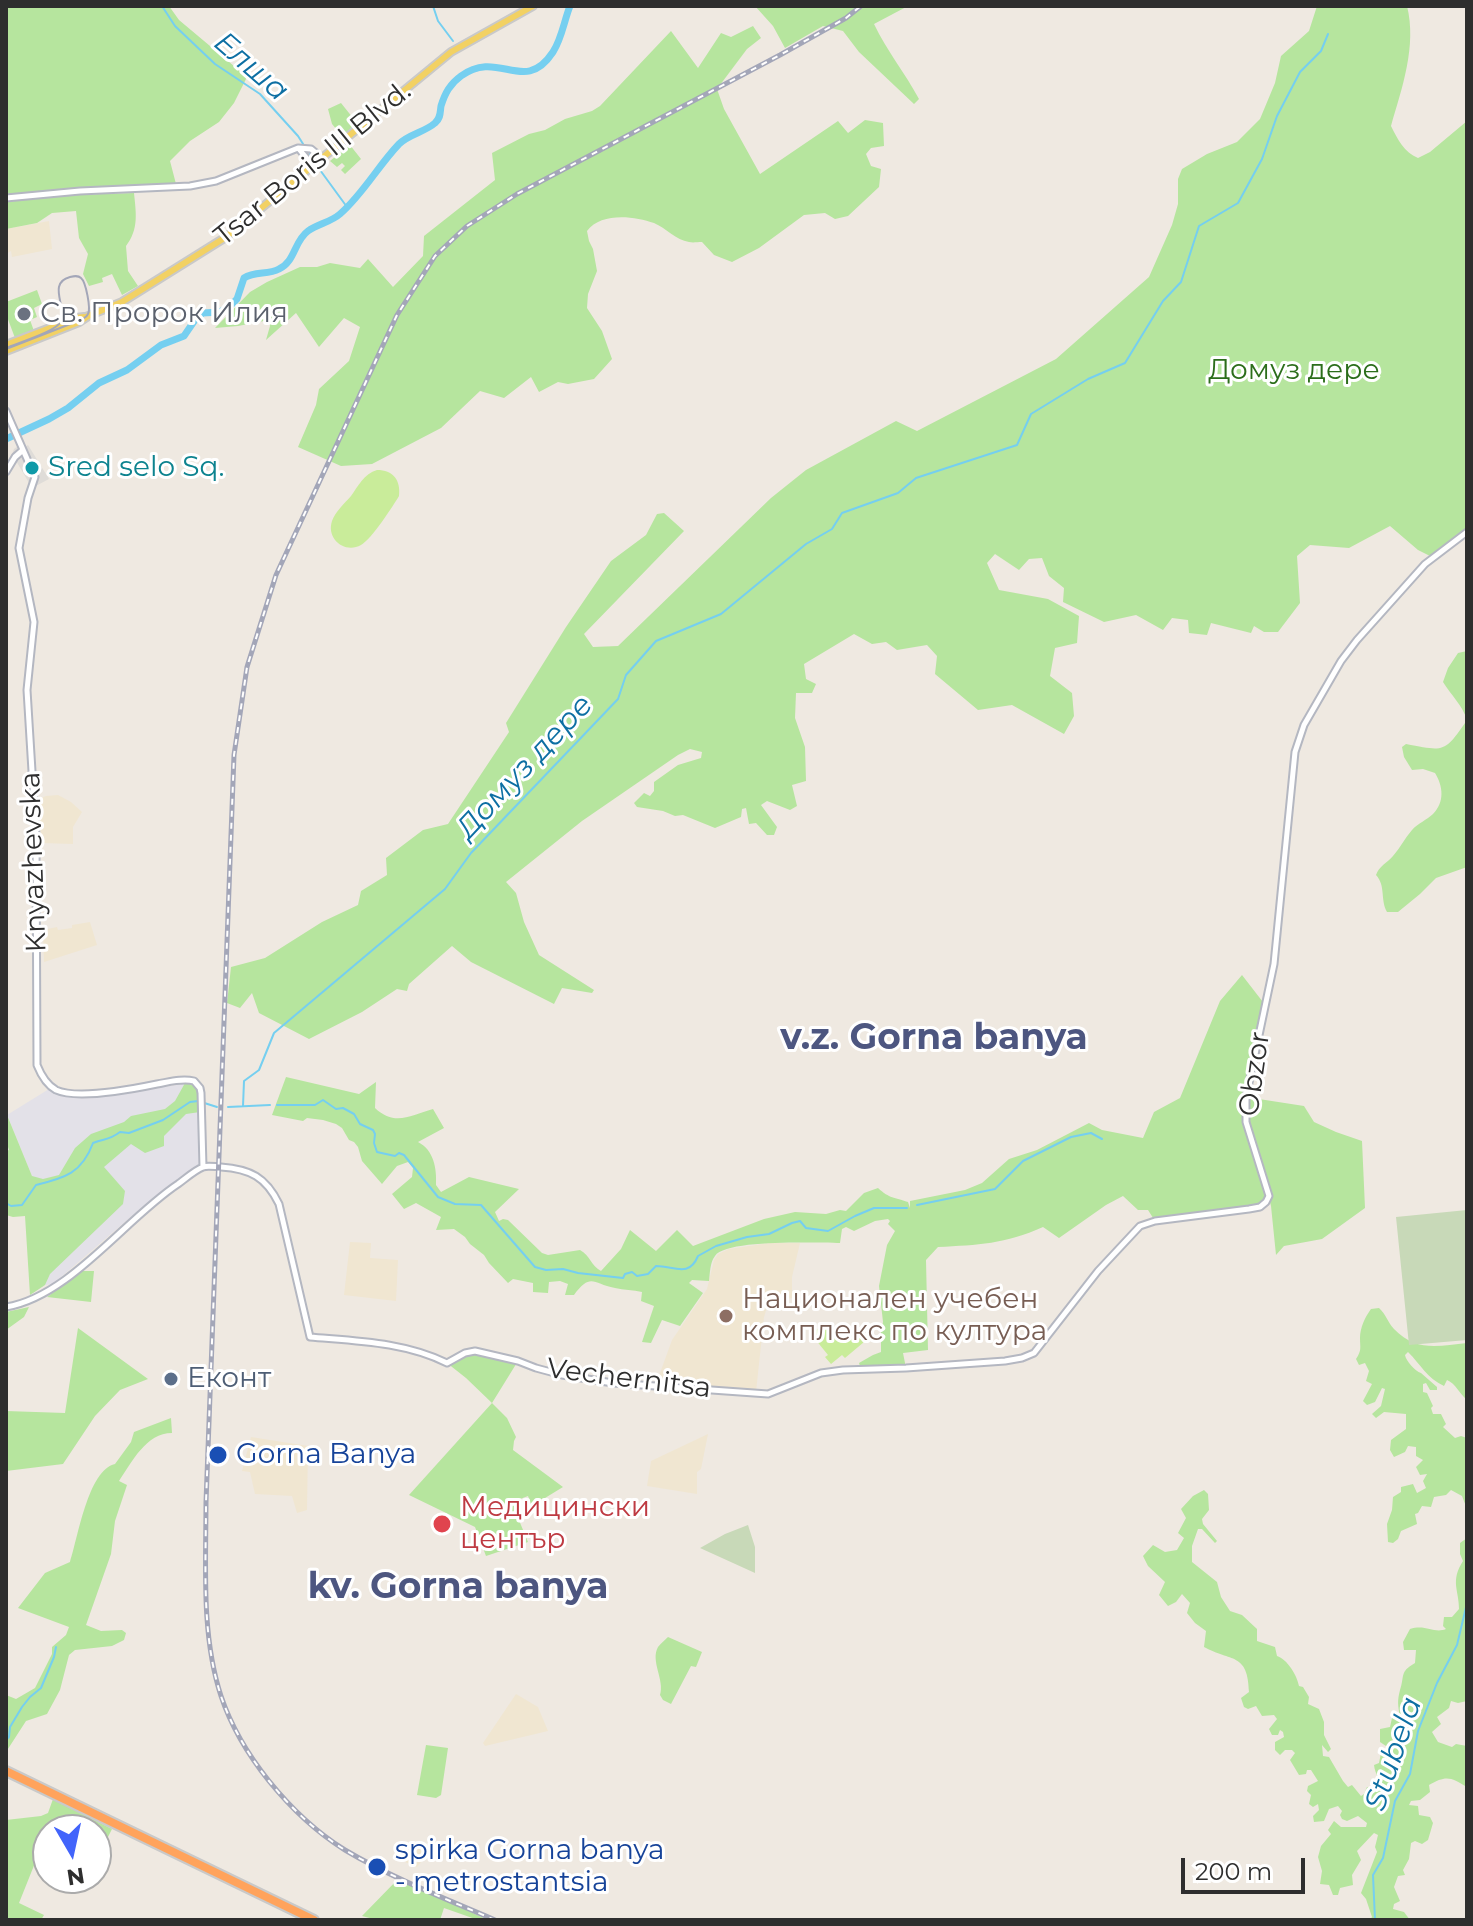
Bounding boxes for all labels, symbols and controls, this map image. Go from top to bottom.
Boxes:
water label: Елша [206,25,296,109]
street label: Tsar Boris III Blvd. [208,74,418,254]
place label: Св. Пророк Илия [40,297,288,331]
marker: Св. Пророк Илия [15,305,33,323]
park label: Домуз дере [1208,354,1380,388]
place label: Sred selo Sq. [48,451,224,485]
marker: Sred selo Sq. [23,459,41,477]
water label: Домуз дере [449,687,601,847]
street label: Knyazhevska [14,771,54,953]
district label: v.z. Gorna banya [780,1016,1088,1060]
street label: Obzor [1232,1030,1278,1118]
place label: Национален учебен комплекс по култура [742,1283,1047,1349]
marker: Национален учебен комплекс по култура [717,1307,735,1325]
street label: Vechernitsa [545,1352,713,1406]
place label: Еконт [187,1362,271,1396]
marker: Еконт [162,1370,180,1388]
place label: Gorna Banya [236,1438,416,1472]
marker: Gorna Banya [207,1444,229,1466]
place label: Медицински център [460,1491,650,1557]
marker: Медицински център [431,1513,453,1535]
district label: kv. Gorna banya [308,1565,608,1609]
water label: Stubela [1358,1693,1430,1815]
north arrow [32,1814,112,1894]
place label: spirka Gorna banya - metrostantsia [395,1834,664,1900]
scale bar [1185,1842,1309,1892]
marker: spirka Gorna banya - metrostantsia [366,1856,388,1878]
text: 200 m [1195,1857,1272,1886]
text: N [65,1861,86,1891]

